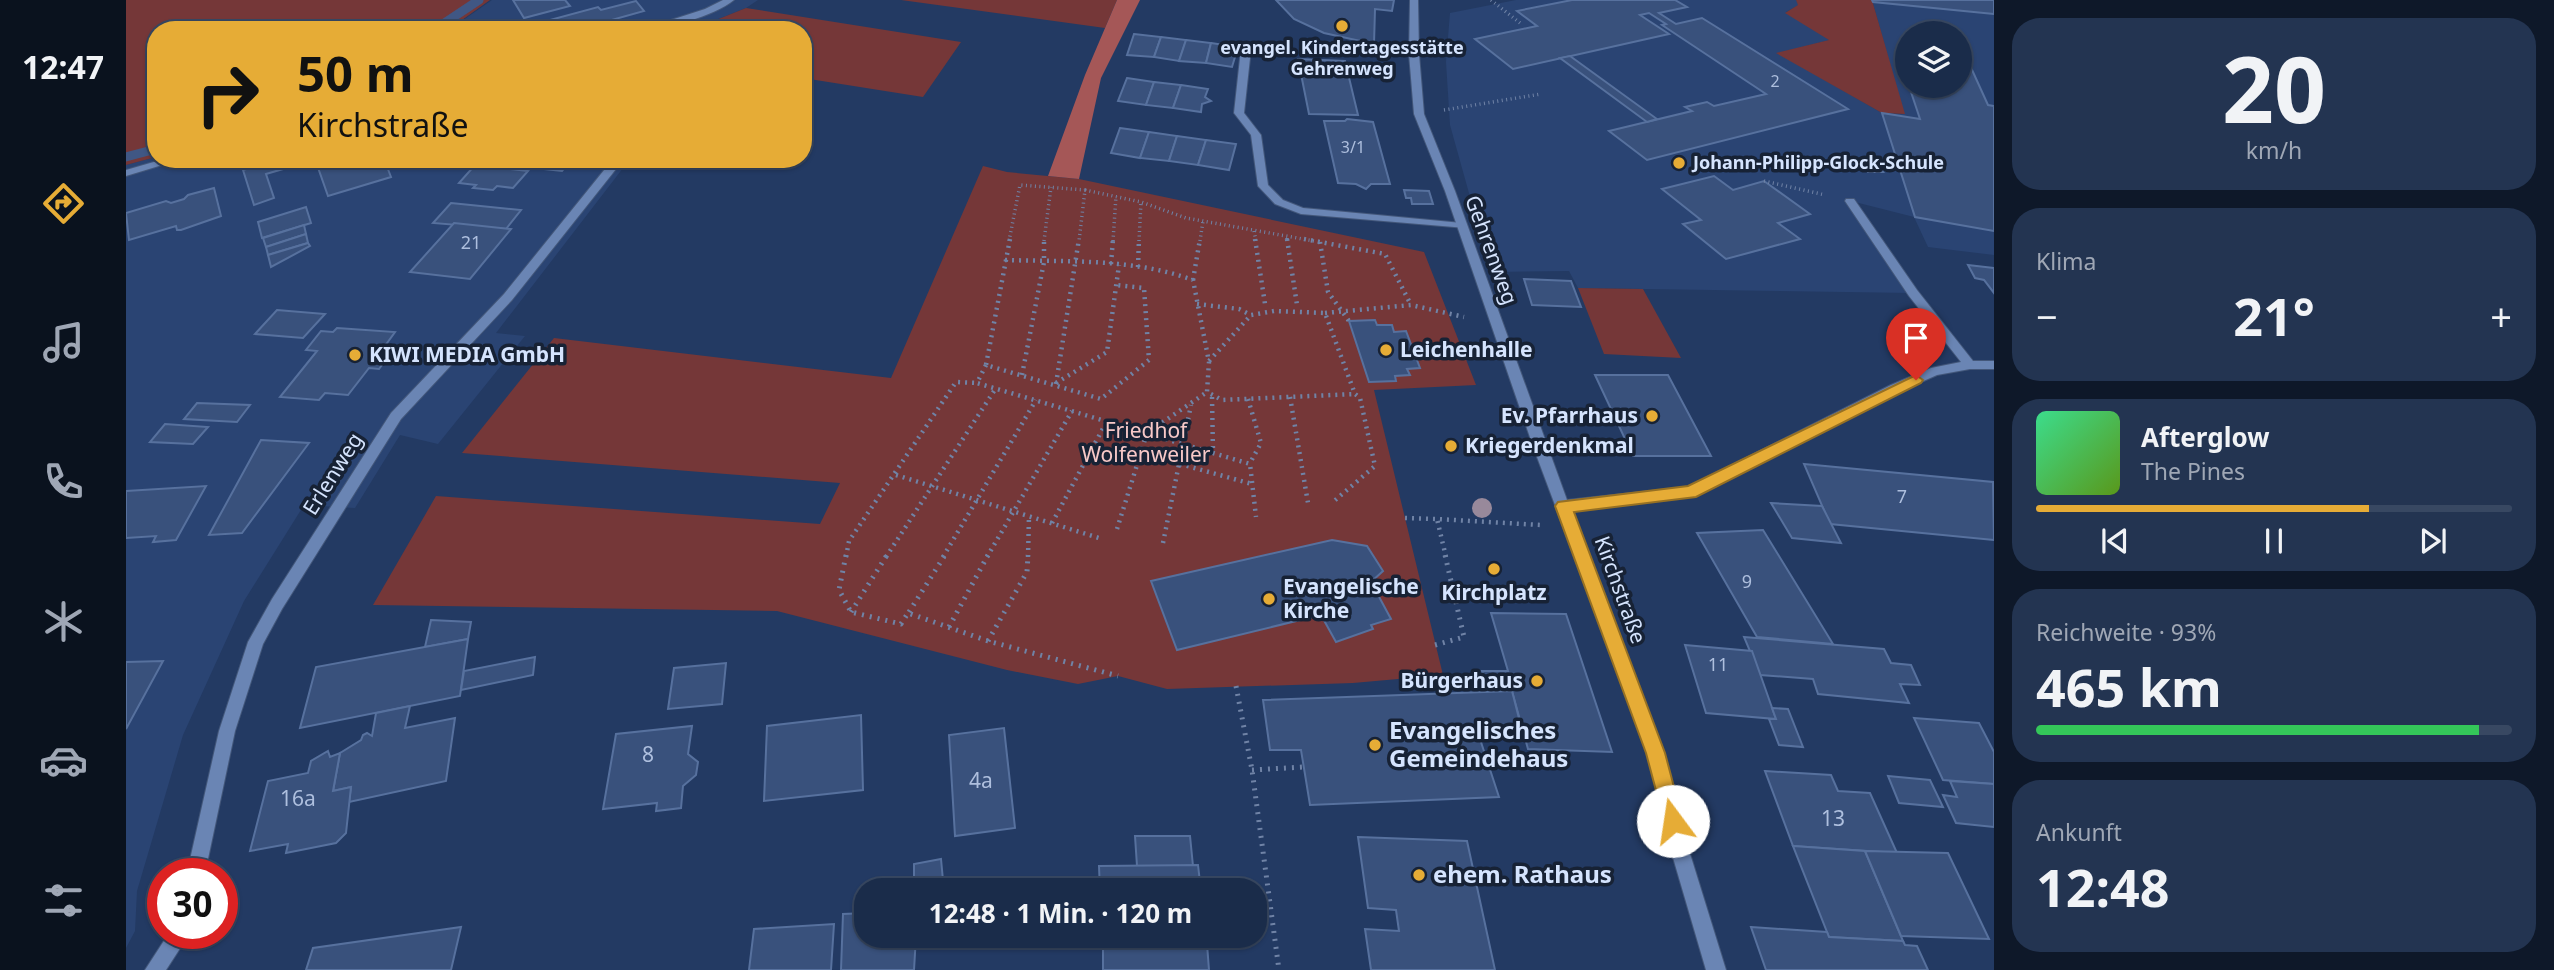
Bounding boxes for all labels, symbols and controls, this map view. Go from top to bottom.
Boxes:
marker: evangel. Kindertagesstätte Gehrenweg [1334,18,1350,34]
map controls [1895,21,1972,98]
button: layers [1895,21,1972,98]
text: 20 [2222,26,2326,150]
place label: evangel. Kindertagesstätte Gehrenweg [1220,35,1464,80]
text: 50 m [297,40,414,106]
text: 12:47 [22,45,104,88]
icon: right [182,49,273,140]
house number: 2 [1770,70,1780,92]
text: Kirchstraße [297,103,468,146]
text: km/h [2246,134,2302,166]
house number: 3/1 [1341,136,1365,158]
place label: Johann-Philipp-Glock-Schule [1691,150,1944,174]
marker: Johann-Philipp-Glock-Schule [1671,155,1687,171]
icon: directions [39,179,88,228]
street label: Gehrenweg [1459,191,1525,308]
house number: 21 [461,230,481,254]
text: Klima [2036,245,2097,277]
text: 21° [2233,280,2315,351]
text: − [2036,290,2058,342]
text: + [2490,290,2512,342]
pin [1886,308,1946,380]
icon: music [39,318,88,367]
icon: arrive [1897,319,1935,357]
place label: Leichenhalle [1400,335,1533,363]
place label: KIWI MEDIA GmbH [369,340,565,368]
marker: Leichenhalle [1378,342,1394,358]
marker: KIWI MEDIA GmbH [347,347,363,363]
place label: Ev. Pfarrhaus [1501,401,1638,429]
marker: Ev. Pfarrhaus [1644,408,1660,424]
park label: Friedhof Wolfenweiler [1082,416,1211,468]
text: Afterglow [2141,419,2269,455]
street label: Erlenweg [296,427,368,520]
place label: Kriegerdenkmal [1465,431,1634,459]
marker: Kriegerdenkmal [1443,438,1459,454]
text: The Pines [2141,455,2245,487]
icon: phone [39,457,88,506]
house number: 7 [1897,484,1907,508]
icon: previous [2096,522,2134,560]
icon: pause [2255,522,2293,560]
icon: next [2414,522,2452,560]
street label: Kirchstraße [1589,532,1653,647]
marker: Kirchplatz [1486,561,1502,577]
house number: 9 [1742,569,1752,593]
place label: Evangelische Kirche [1283,572,1419,624]
place label: Kirchplatz [1441,578,1547,606]
marker: Evangelische Kirche [1261,591,1277,607]
icon: climate [39,597,88,646]
text: Reichweite · 93% [2036,616,2216,648]
text: 465 km [2036,651,2222,722]
house number: 11 [1708,652,1728,676]
place label: Bürgerhaus [1401,666,1523,694]
marker: Bürgerhaus [1529,673,1545,689]
place label: Evangelisches Gemeindehaus [1389,713,1568,774]
icon: car [39,736,88,785]
marker: Evangelisches Gemeindehaus [1367,737,1383,753]
house number: 8 [642,740,654,768]
house number: 4a [969,766,993,794]
house number: 16a [280,784,316,812]
position arrow [1636,784,1710,858]
house number: 13 [1821,804,1845,832]
text: Ankunft [2036,816,2122,848]
text: 12:48 [2036,851,2170,922]
place label: ehem. Rathaus [1433,857,1612,890]
speed limit sign: 30 [147,858,238,949]
marker: ehem. Rathaus [1411,867,1427,883]
icon: filters [39,876,88,925]
text: 12:48 · 1 Min. · 120 m [929,895,1192,931]

